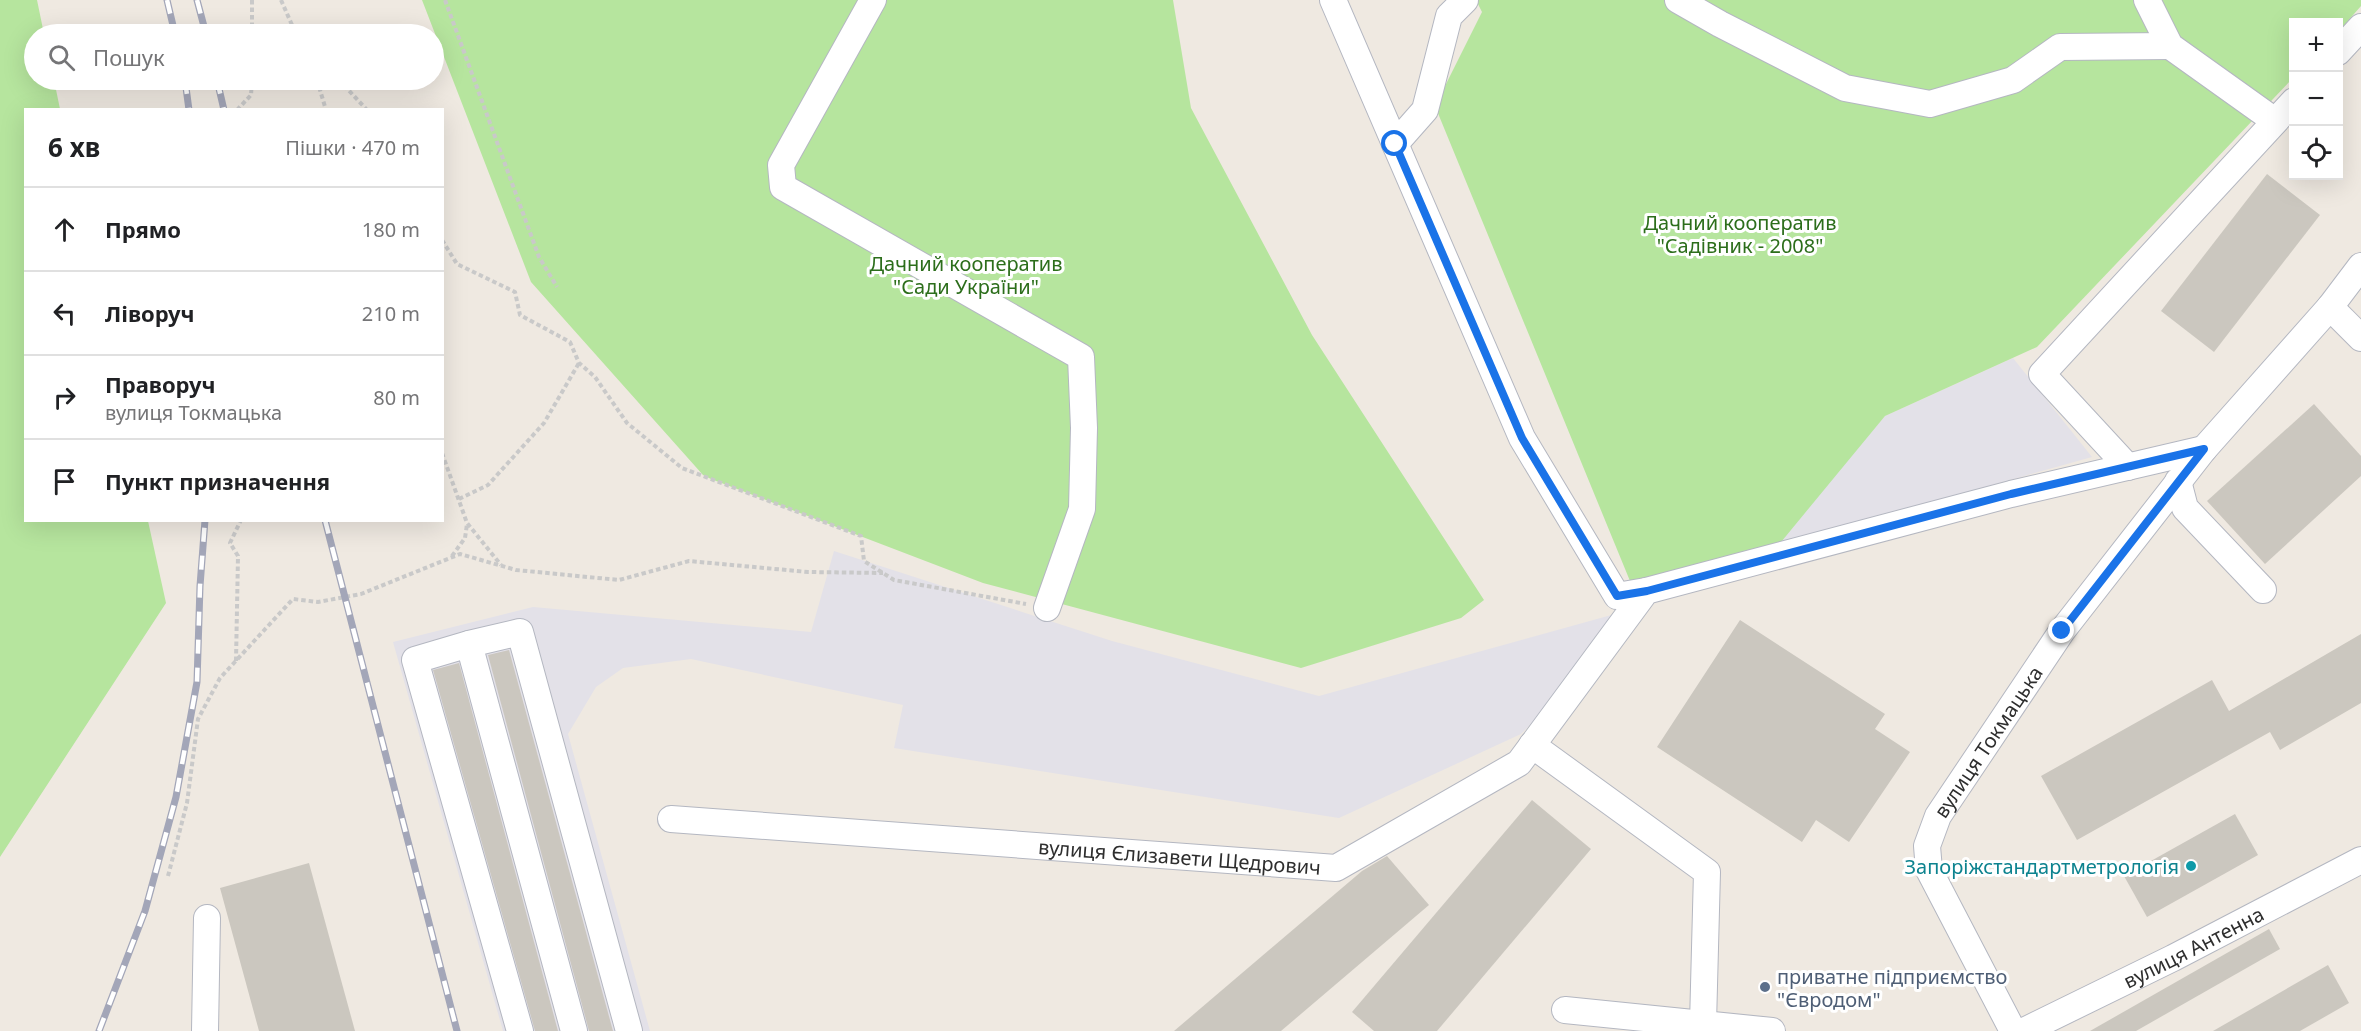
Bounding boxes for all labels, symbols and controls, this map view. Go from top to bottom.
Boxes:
map controls [2289,18,2343,180]
button: + [2289,18,2343,72]
search box [24,24,444,90]
icon: search [45,41,78,74]
text: Пошук [93,42,165,72]
button: − [2289,72,2343,126]
button: locate [2289,126,2343,180]
text: 6 хв [48,129,100,165]
route start [1381,130,1407,156]
text: Пішки · 470 m [285,134,420,161]
park label: Дачний кооператив "Садівник - 2008" [1644,209,1837,259]
icon: ahead [48,213,81,246]
text: Прямо [105,214,181,244]
text: 180 m [362,216,420,243]
park label: Дачний кооператив "Сади України" [870,250,1063,300]
icon: left [48,297,81,330]
text: Ліворуч [105,298,195,328]
text: 210 m [362,300,420,327]
text: Праворуч [105,369,216,399]
icon: right [48,381,81,414]
text: 80 m [373,384,420,411]
text: вулиця Токмацька [105,399,282,426]
icon: arrive [48,465,81,498]
text: Пункт призначення [105,466,330,496]
route end [2048,617,2074,643]
street label: вулиця Токмацька [1927,661,2048,823]
street label: вулиця Єлизавети Щедрович [1037,833,1322,880]
place label: Запоріжстандартметрологія [1905,853,2179,880]
marker: Запоріжстандартметрологія [2184,859,2198,873]
street label: вулиця Антенна [2118,900,2268,994]
place label: приватне підприємство "Євродом" [1777,963,2007,1013]
marker: приватне підприємство "Євродом" [1758,980,1772,994]

